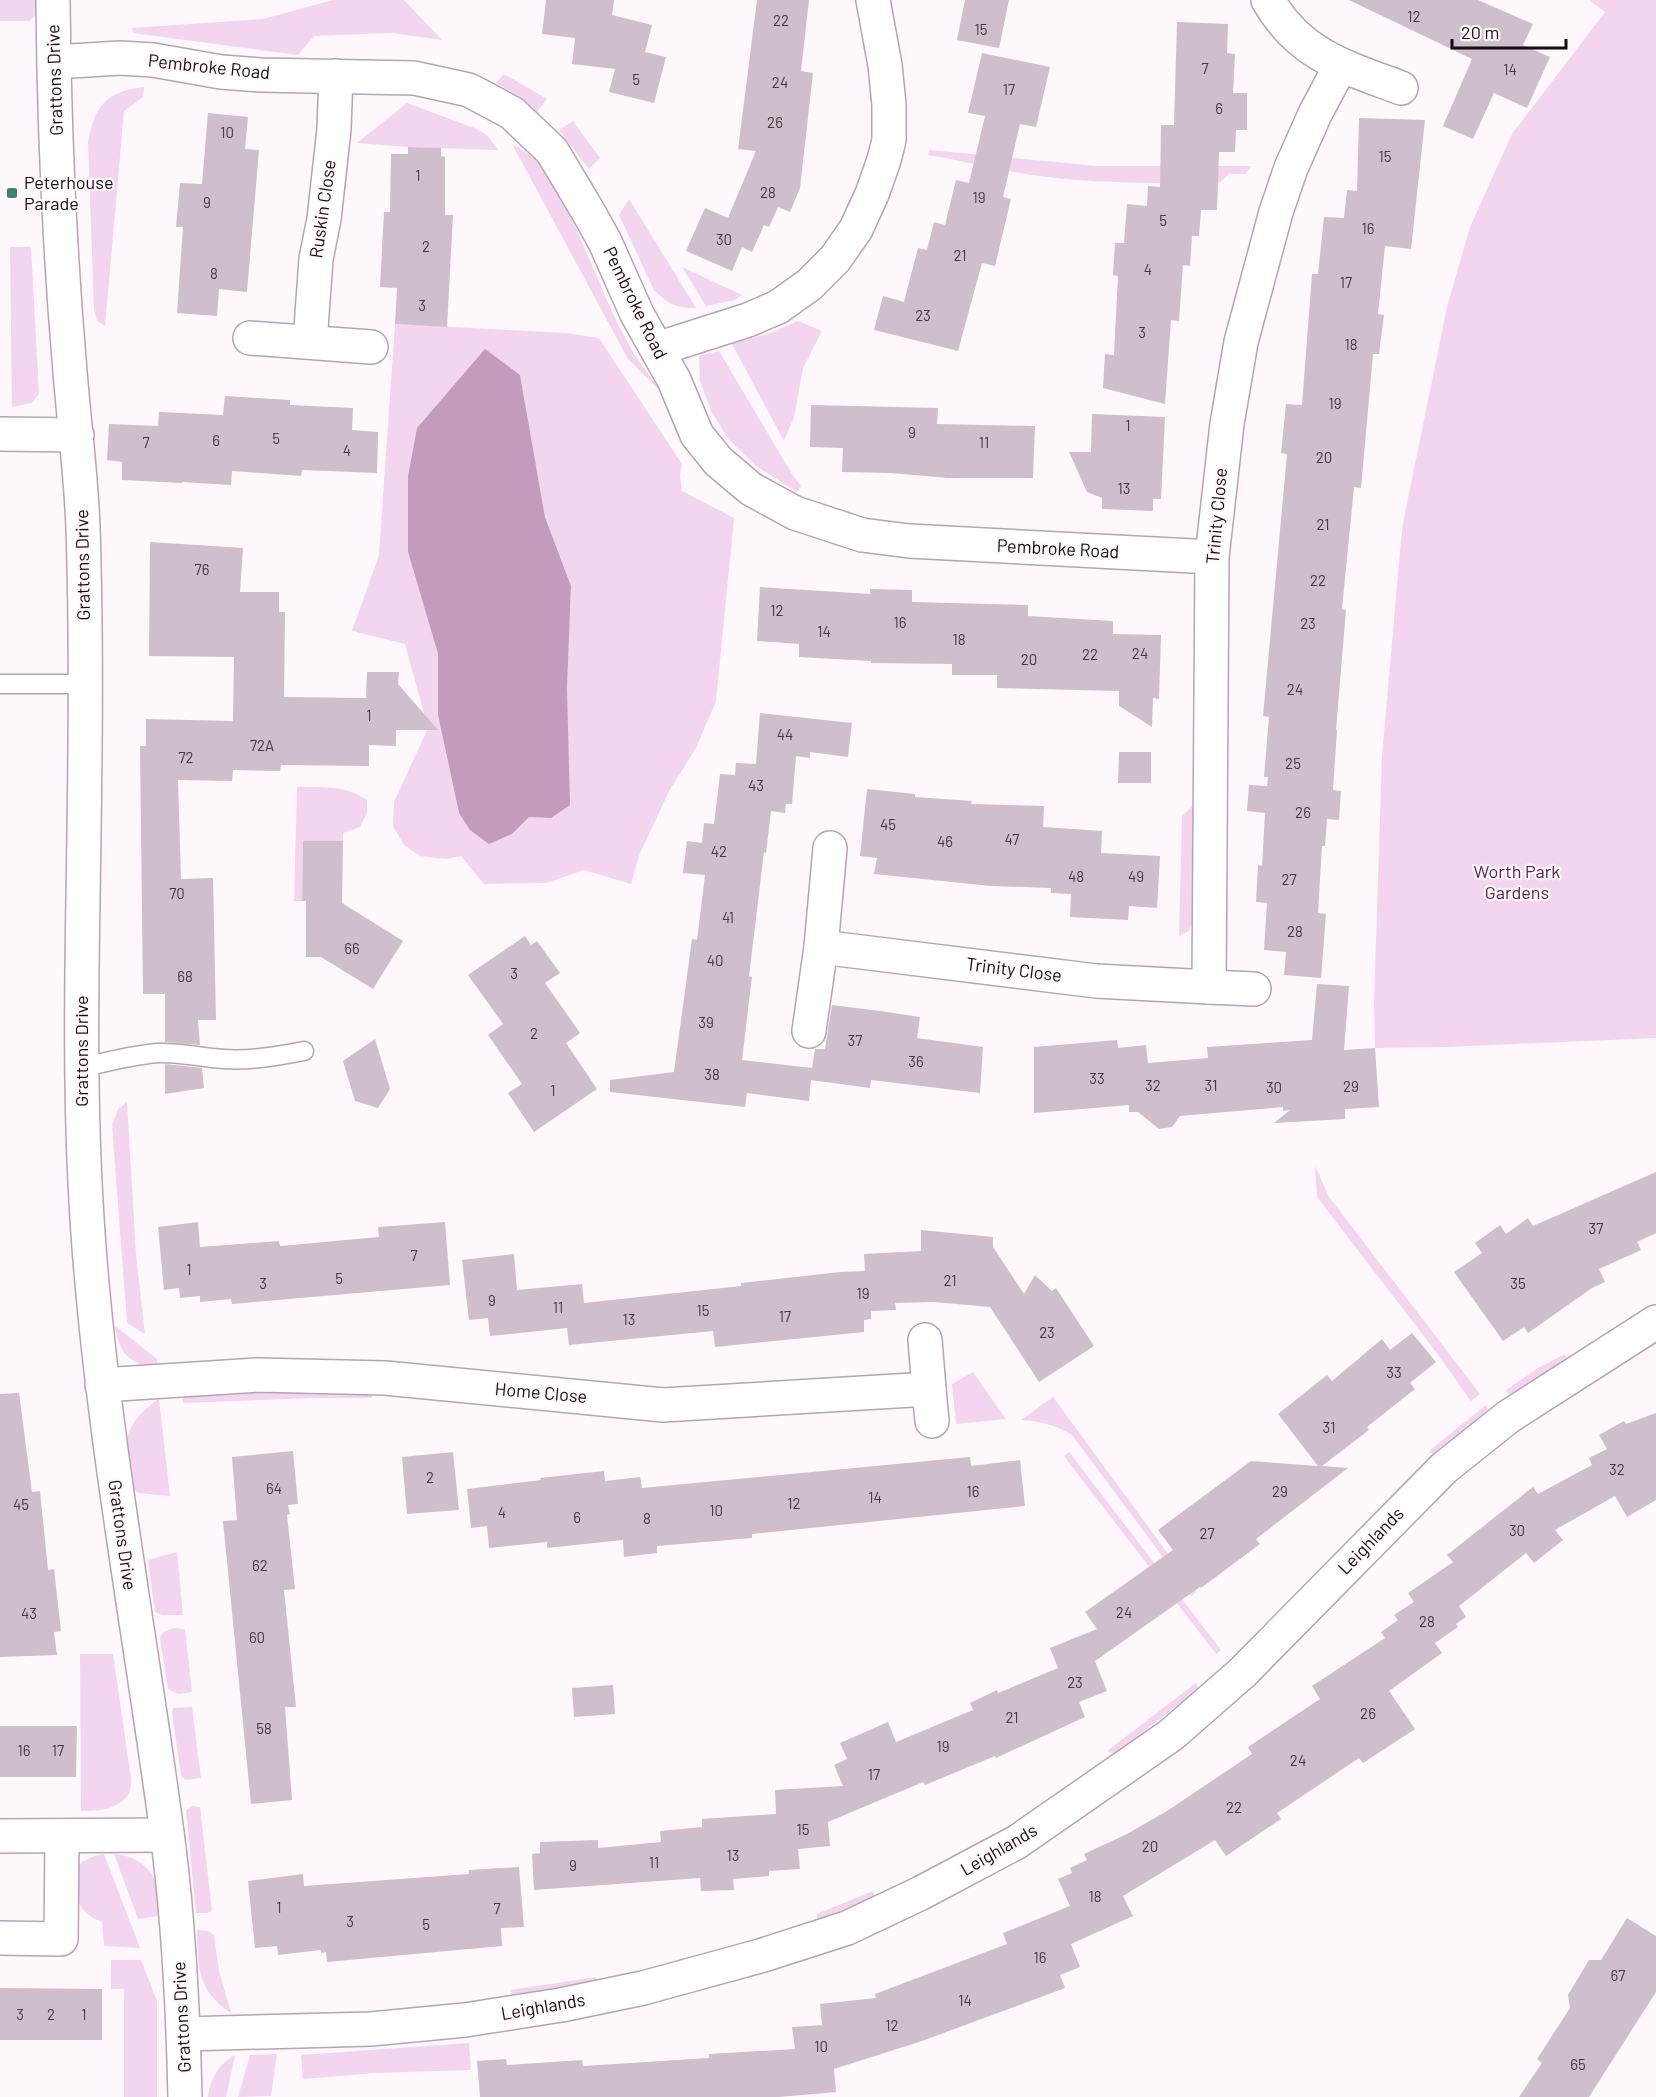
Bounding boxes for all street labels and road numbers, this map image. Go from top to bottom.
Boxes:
street label: Grattons Drive [41,24,67,136]
street label: Pembroke Road [147,49,271,83]
street label: Ruskin Close [304,158,340,260]
street label: Pembroke Road [599,243,673,362]
street label: Trinity Close [1201,467,1231,565]
street label: Grattons Drive [70,509,94,621]
street label: Pembroke Road [996,534,1120,562]
street label: Trinity Close [965,952,1063,986]
street label: Grattons Drive [70,995,92,1107]
street label: Home Close [494,1377,588,1407]
street label: Grattons Drive [104,1478,142,1592]
street label: Leighlands [1333,1502,1408,1579]
street label: Leighlands [956,1818,1041,1880]
street label: Grattons Drive [167,1961,195,2073]
street label: Leighlands [499,1988,587,2024]

